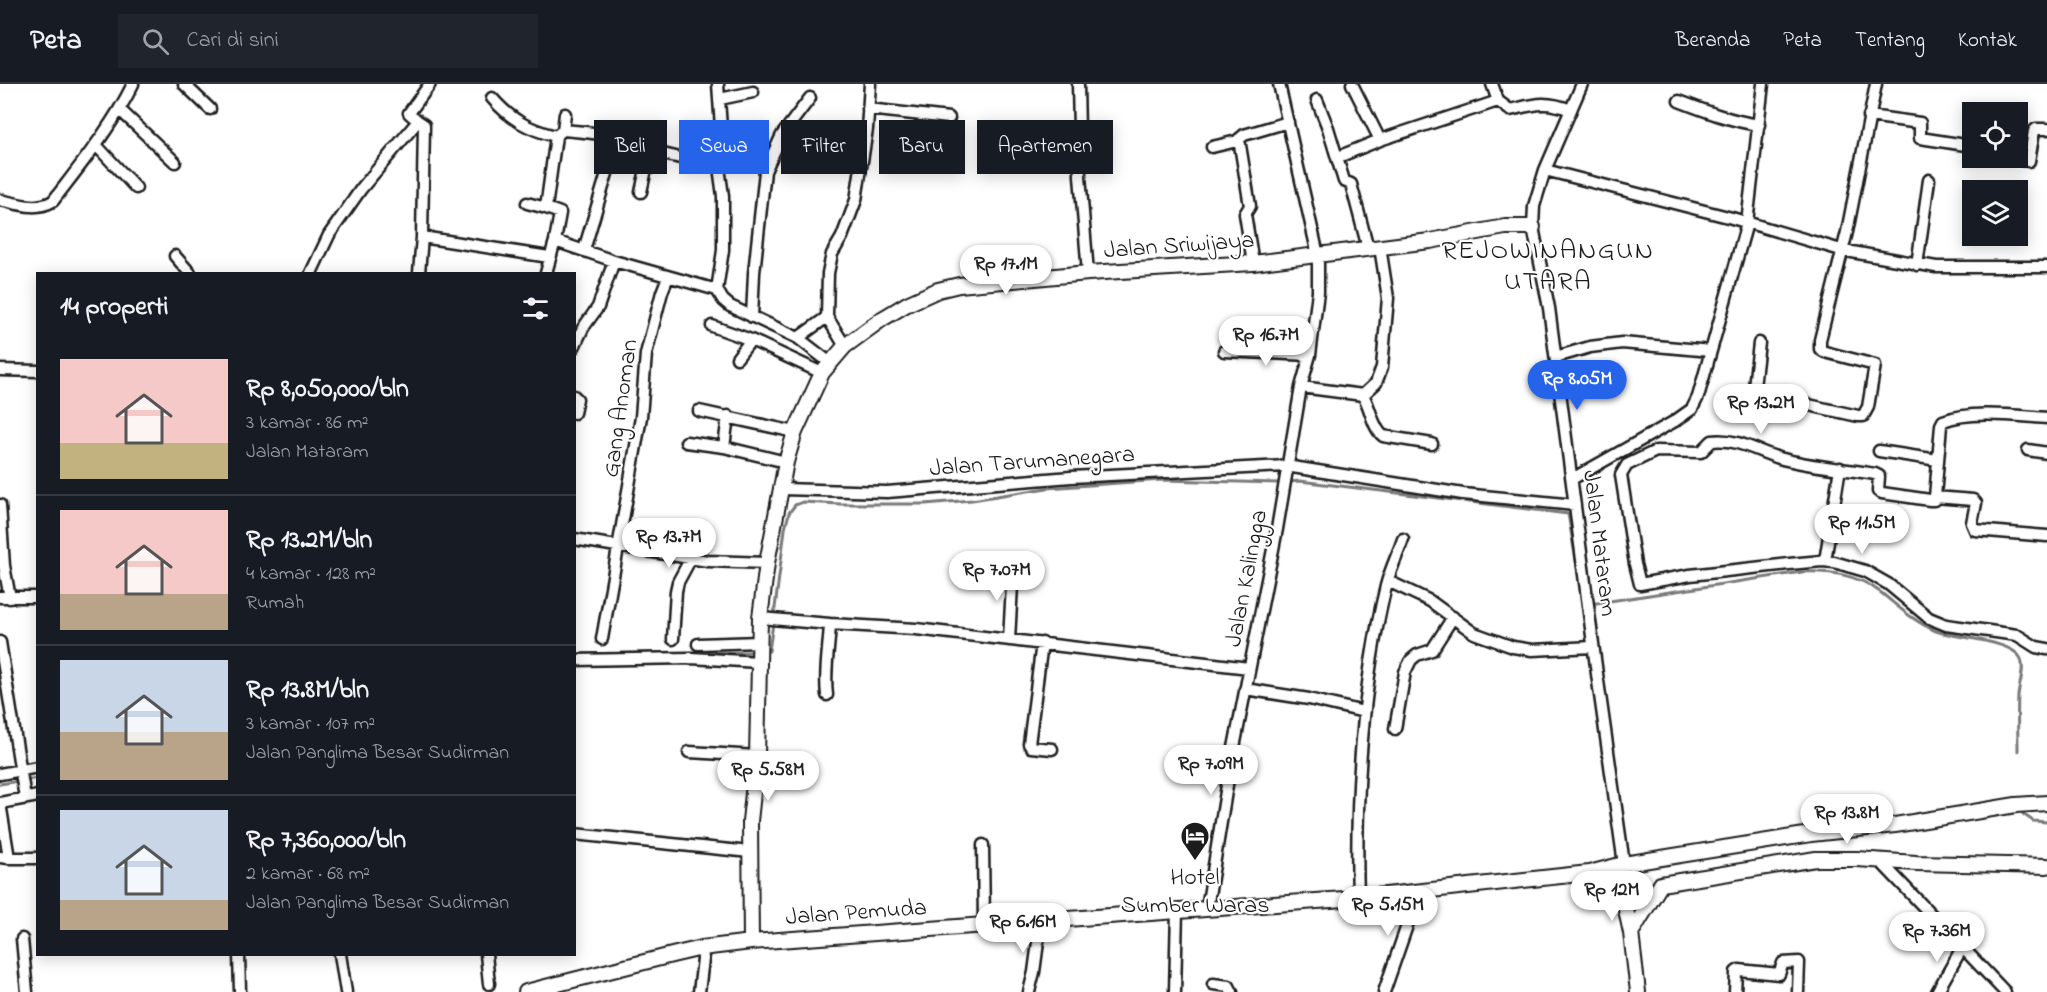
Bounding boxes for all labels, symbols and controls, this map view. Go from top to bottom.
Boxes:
search box [118,14,538,68]
text: Peta [30,21,82,62]
icon: search [139,25,172,58]
text: Cari di sini [187,25,279,57]
text: Beranda [1675,26,1750,56]
text: Peta [1783,26,1822,56]
text: Tentang [1855,26,1925,56]
text: Kontak [1958,26,2017,56]
map controls [1962,102,2028,246]
button: locate [1962,102,2028,168]
chip: Beli [594,120,667,174]
chip: Sewa [679,120,769,174]
chip: Filter [781,120,867,174]
chip: Baru [879,120,965,174]
chip: Apartemen [977,120,1113,174]
button: layers [1962,180,2028,246]
street label: Jalan Sriwijaya [1103,224,1256,270]
district label: REJOWINANGUN UTARA [1442,232,1654,302]
pin: Rp 17.1M [944,245,1068,296]
text: Rp 17.1M [974,250,1038,279]
text: 14 properti [60,289,168,327]
icon: filters [519,292,552,325]
pin: Rp 16.7M [1204,316,1328,367]
text: Rp 16.7M [1233,321,1299,350]
street label: Gang Anoman [594,337,648,480]
pin: Rp 8.05M [1515,360,1639,411]
text: Rp 8.05M [1542,365,1612,394]
text: Rp 8,050,000/bln [246,371,409,409]
icon: home [108,383,180,455]
pin: Rp 13.2M [1699,384,1823,435]
text: Rp 13.2M [1727,389,1795,418]
text: 3 kamar · 86 m² [246,409,368,438]
text: Jalan Mataram [246,438,369,467]
street label: Jalan Tarumanegara [928,438,1136,487]
street label: Jalan Mataram [1572,468,1625,618]
pin: Rp 11.5M [1800,504,1924,555]
street label: Jalan Kalingga [1217,507,1278,650]
text: Rp 11.5M [1828,509,1896,538]
pin: Rp 13.7M [607,518,731,569]
text: Rp 13.2M/bln [246,522,372,560]
text: Rp 13.7M [636,523,702,552]
icon: home [108,534,180,606]
pin: Rp 7.07M [935,551,1059,602]
text: Rp 7.07M [963,556,1031,585]
text: 4 kamar · 128 m² [246,560,376,589]
text: Rumah [246,589,304,618]
text: Rp 13.8M/bln [246,672,369,710]
icon: home [108,684,180,756]
text: 3 kamar · 107 m² [246,710,375,739]
text: Jalan Panglima Besar Sudirman [246,739,509,768]
pin: Rp 7.09M [1149,745,1273,796]
text: Rp 7.09M [1178,750,1244,779]
pin: Rp 5.58M [706,751,830,802]
text: Rp 5.58M [731,756,805,785]
pin: Rp 13.8M [1785,794,1909,845]
text: Rp 13.8M [1814,799,1880,828]
hotel icon: Hotel Sumber Waras [1179,820,1211,862]
text: Rp 7,360,000/bln [246,822,406,860]
icon: home [108,834,180,906]
text: 2 kamar · 68 m² [246,860,370,889]
place label: Hotel Sumber Waras [1121,861,1269,924]
pin: Rp 12M [1563,871,1661,922]
text: Rp 12M [1584,876,1640,905]
pin: Rp 5.15M [1326,886,1450,937]
text: Jalan Panglima Besar Sudirman [246,889,509,918]
street label: Jalan Pemuda [784,891,928,936]
text: Rp 5.15M [1352,891,1424,920]
pin: Rp 6.16M [961,903,1085,954]
text: Rp 6.16M [989,908,1057,937]
pin: Rp 7.36M [1875,912,1999,963]
text: Rp 7.36M [1903,917,1971,946]

